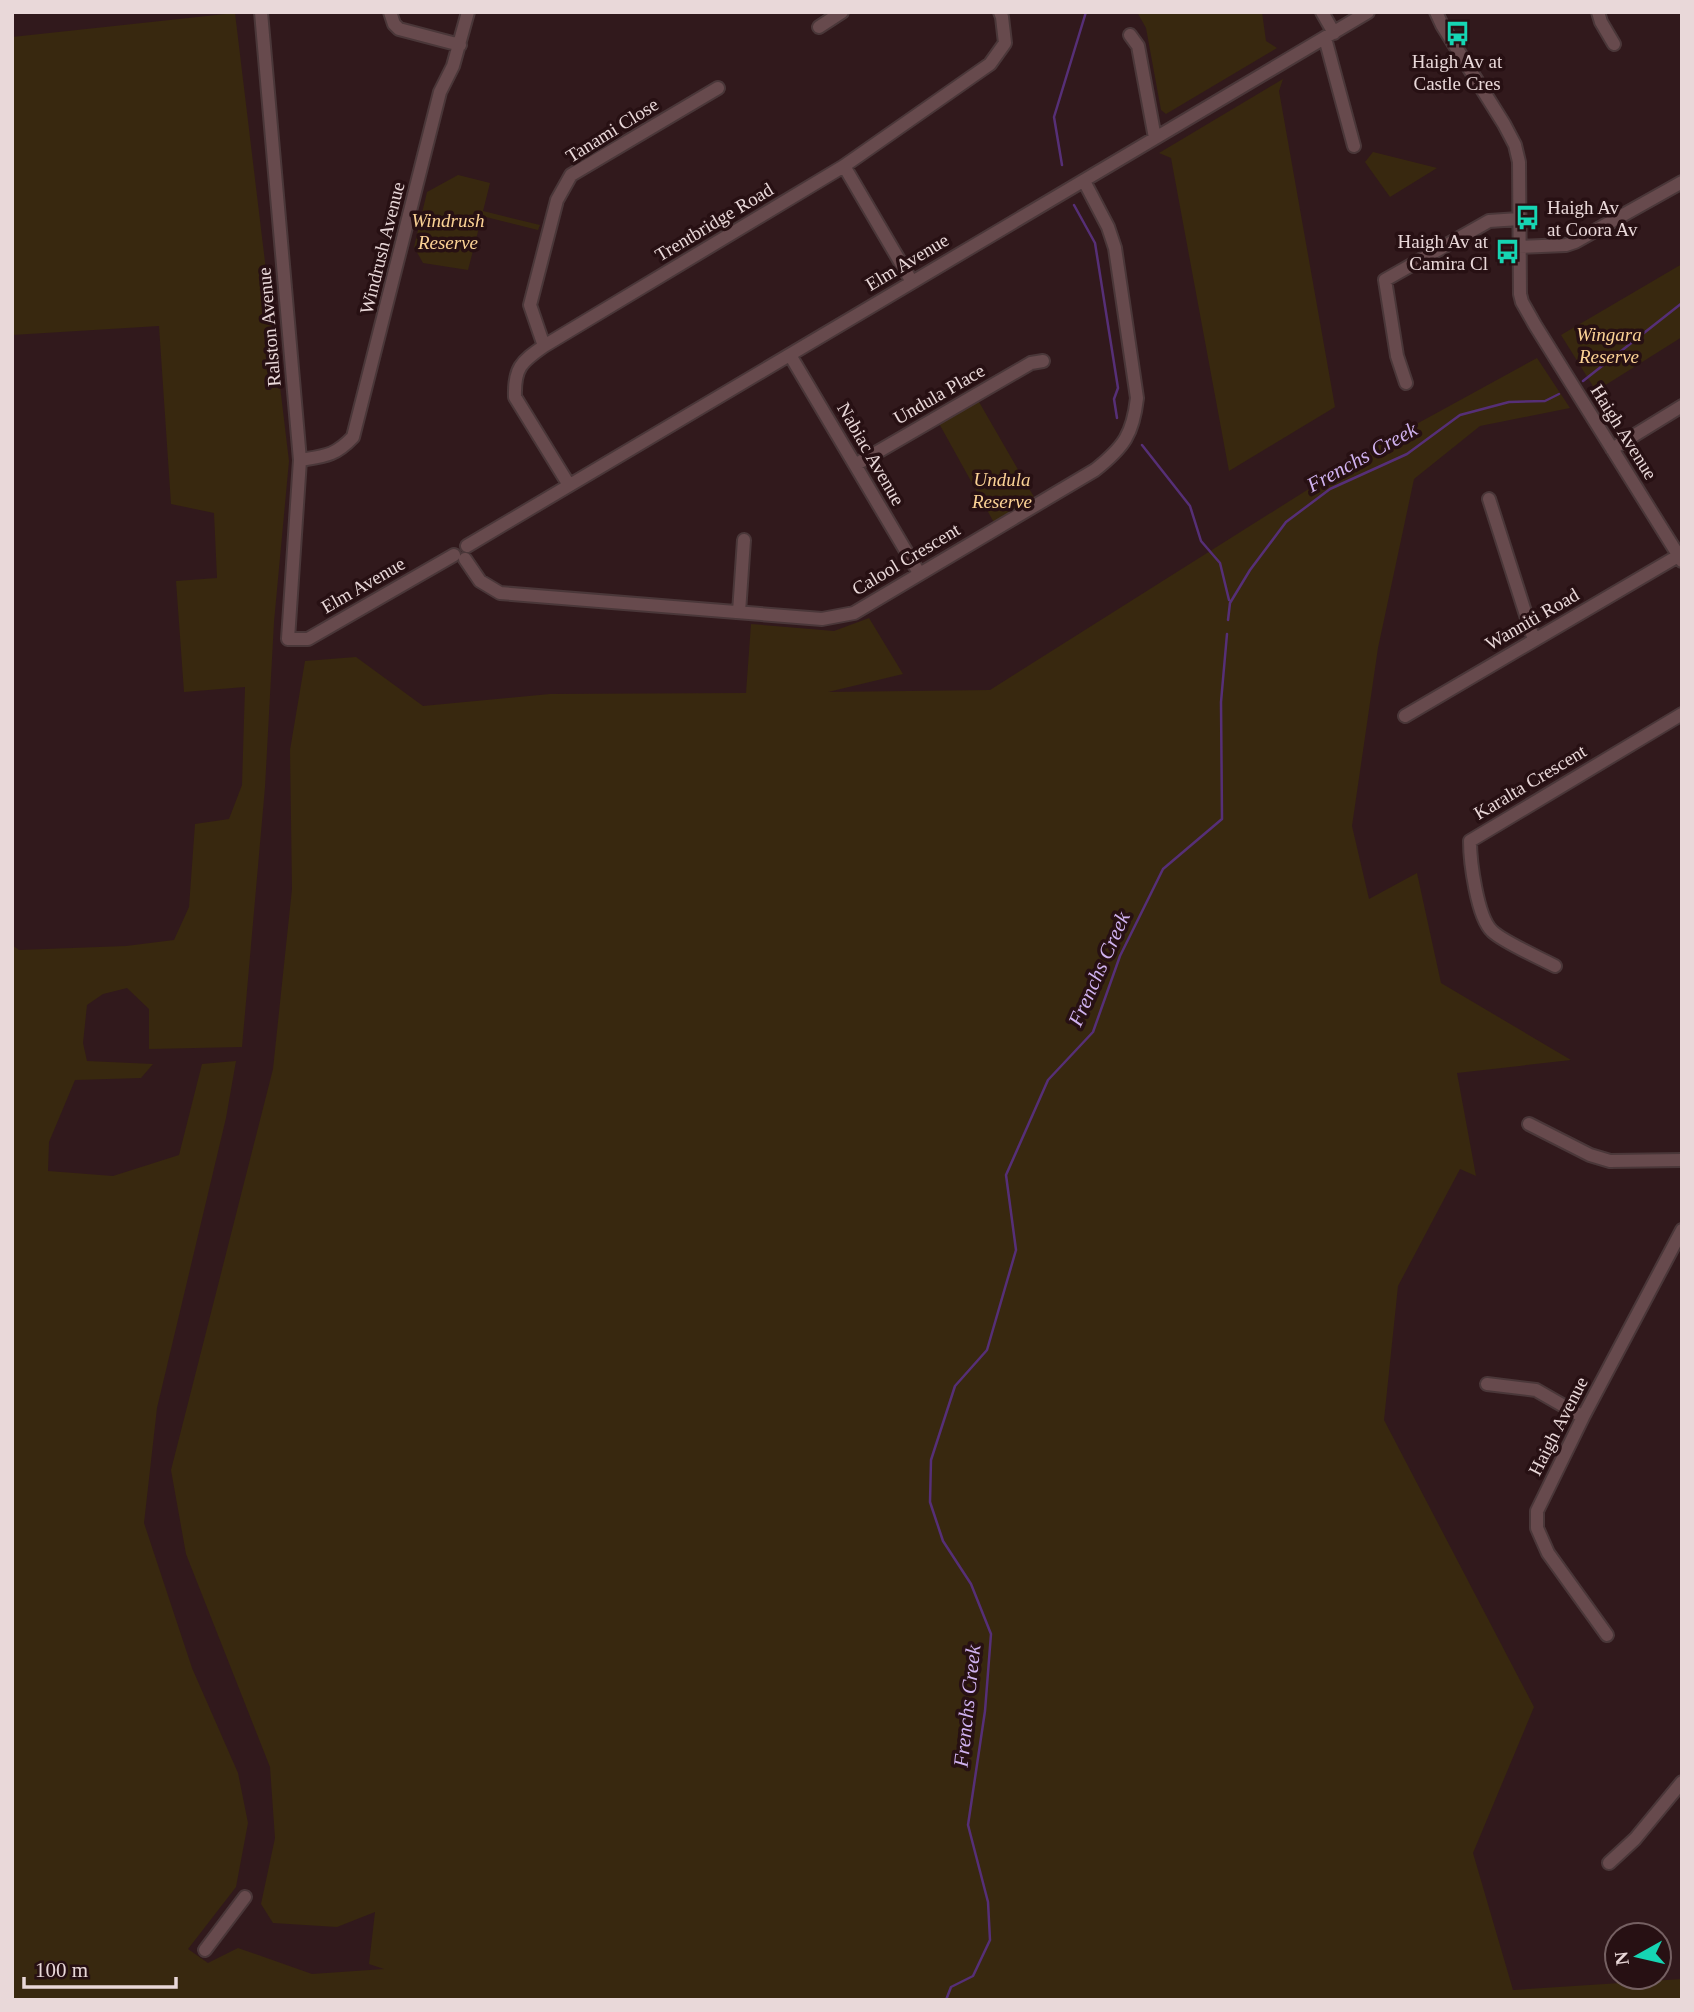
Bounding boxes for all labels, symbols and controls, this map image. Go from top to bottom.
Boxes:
bus stop icon: Haigh Av at Castle Cres [1443,19,1471,47]
place label: Haigh Av at Castle Cres [1412,51,1503,94]
street label: Tanami Close [562,93,662,167]
street label: Trentbridge Road [651,178,777,265]
street label: Windrush Avenue [355,180,409,316]
place label: Haigh Av at Coora Av [1547,197,1638,240]
bus stop icon: Haigh Av at Coora Av [1513,204,1541,232]
park label: Windrush Reserve [412,210,484,253]
street label: Elm Avenue [862,229,952,295]
place label: Haigh Av at Camira Cl [1398,231,1489,274]
bus stop icon: Haigh Av at Camira Cl [1494,238,1522,266]
street label: Ralston Avenue [253,267,285,387]
park label: Wingara Reserve [1576,324,1642,367]
street label: Undula Place [890,359,988,429]
street label: Haigh Avenue [1587,381,1661,483]
street label: Nabiac Avenue [833,399,909,509]
water label: Frenchs Creek [1302,416,1422,498]
park label: Undula Reserve [971,469,1032,512]
street label: Calool Crescent [848,518,964,599]
street label: Elm Avenue [317,553,409,617]
street label: Wanniti Road [1481,584,1583,654]
street label: Karalta Crescent [1470,740,1591,824]
water label: Frenchs Creek [1063,907,1135,1031]
street label: Haigh Avenue [1524,1373,1592,1479]
water label: Frenchs Creek [949,1643,985,1769]
north arrow [1603,1921,1673,1991]
scale bar [24,1946,177,1990]
text: N [1610,1950,1633,1967]
text: 100 m [35,1958,88,1982]

